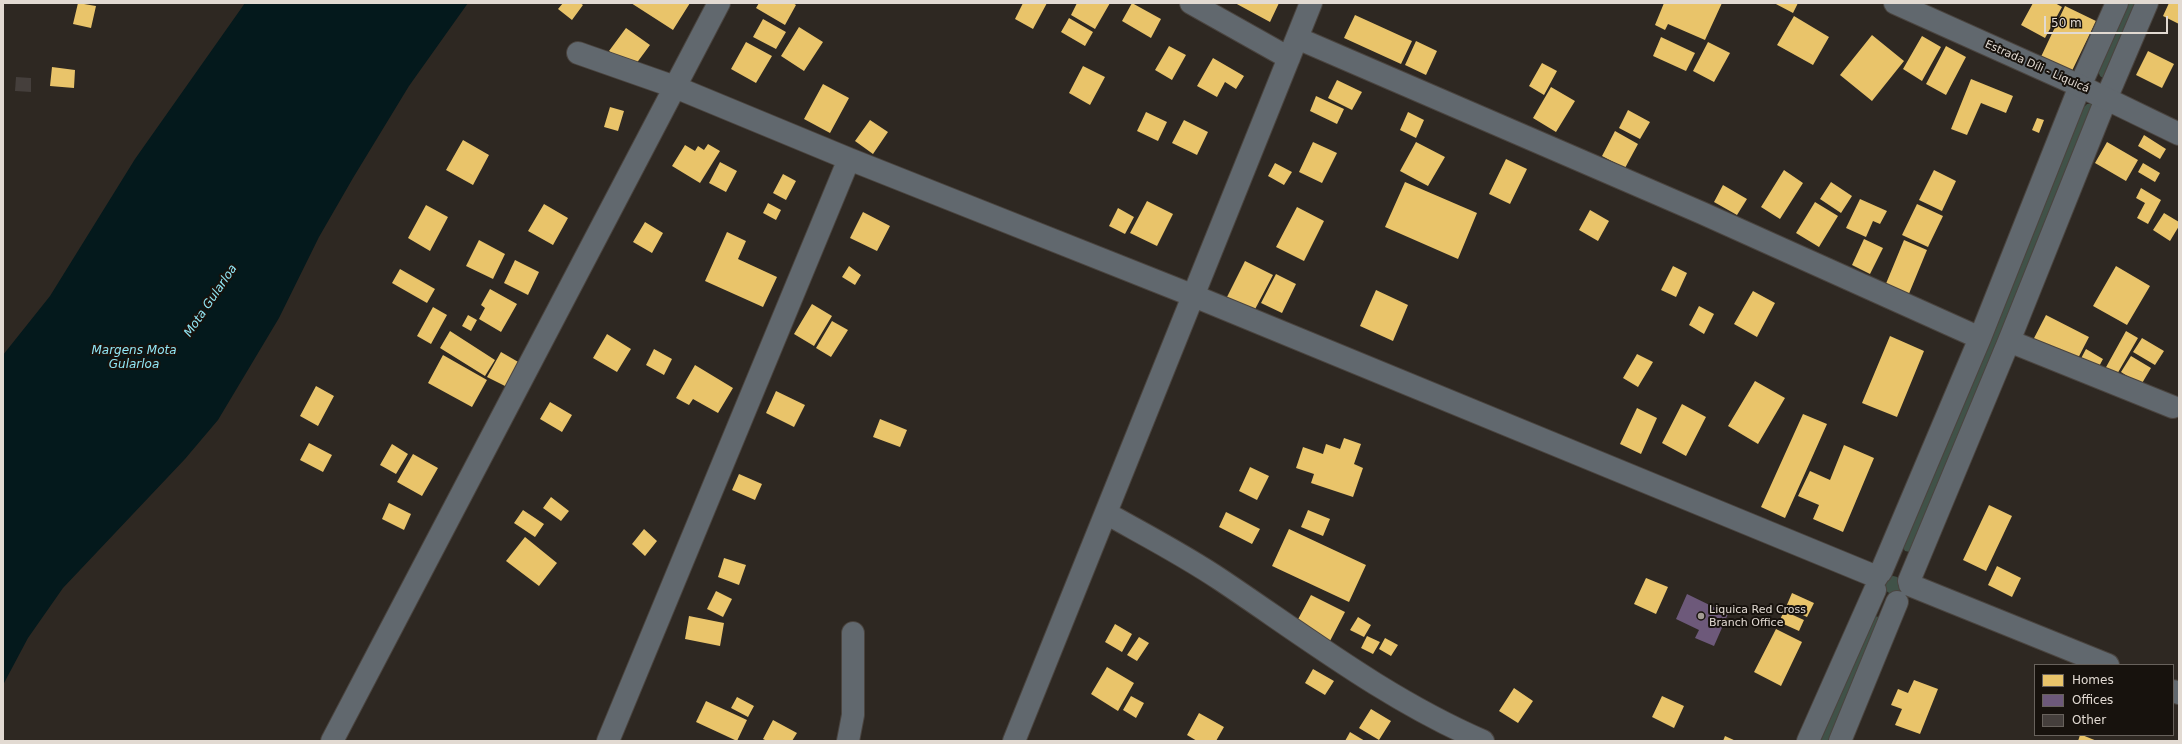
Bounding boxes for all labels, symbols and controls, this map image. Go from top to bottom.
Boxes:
scale bar [2046,8,2170,34]
text: 50 m [2051,16,2082,30]
street label: Estrada Díli - Liquicá [1983,38,2091,96]
water label: Mota Gularloa [182,262,240,340]
water label: Margens Mota Gularloa [91,344,177,372]
place label: Liquica Red Cross Branch Office [1709,603,1806,629]
marker: Liquica Red Cross Branch Office [1696,611,1706,621]
legend [2034,664,2174,736]
text: Homes [2072,673,2114,687]
text: Offices [2072,693,2113,707]
text: Other [2072,713,2106,727]

